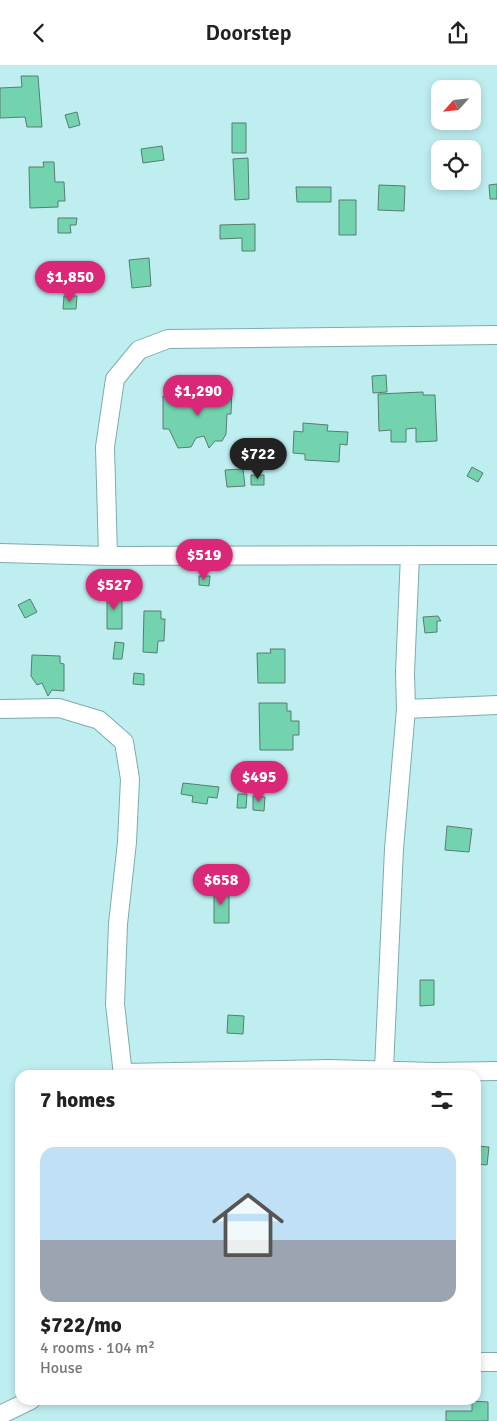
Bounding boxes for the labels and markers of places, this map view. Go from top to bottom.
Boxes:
pin: $1,850 [29,261,111,303]
pin: $1,290 [157,375,239,417]
pin: $722 [228,437,288,480]
pin: $519 [174,539,234,581]
pin: $527 [84,569,144,611]
pin: $495 [229,761,289,803]
pin: $658 [191,863,251,906]

